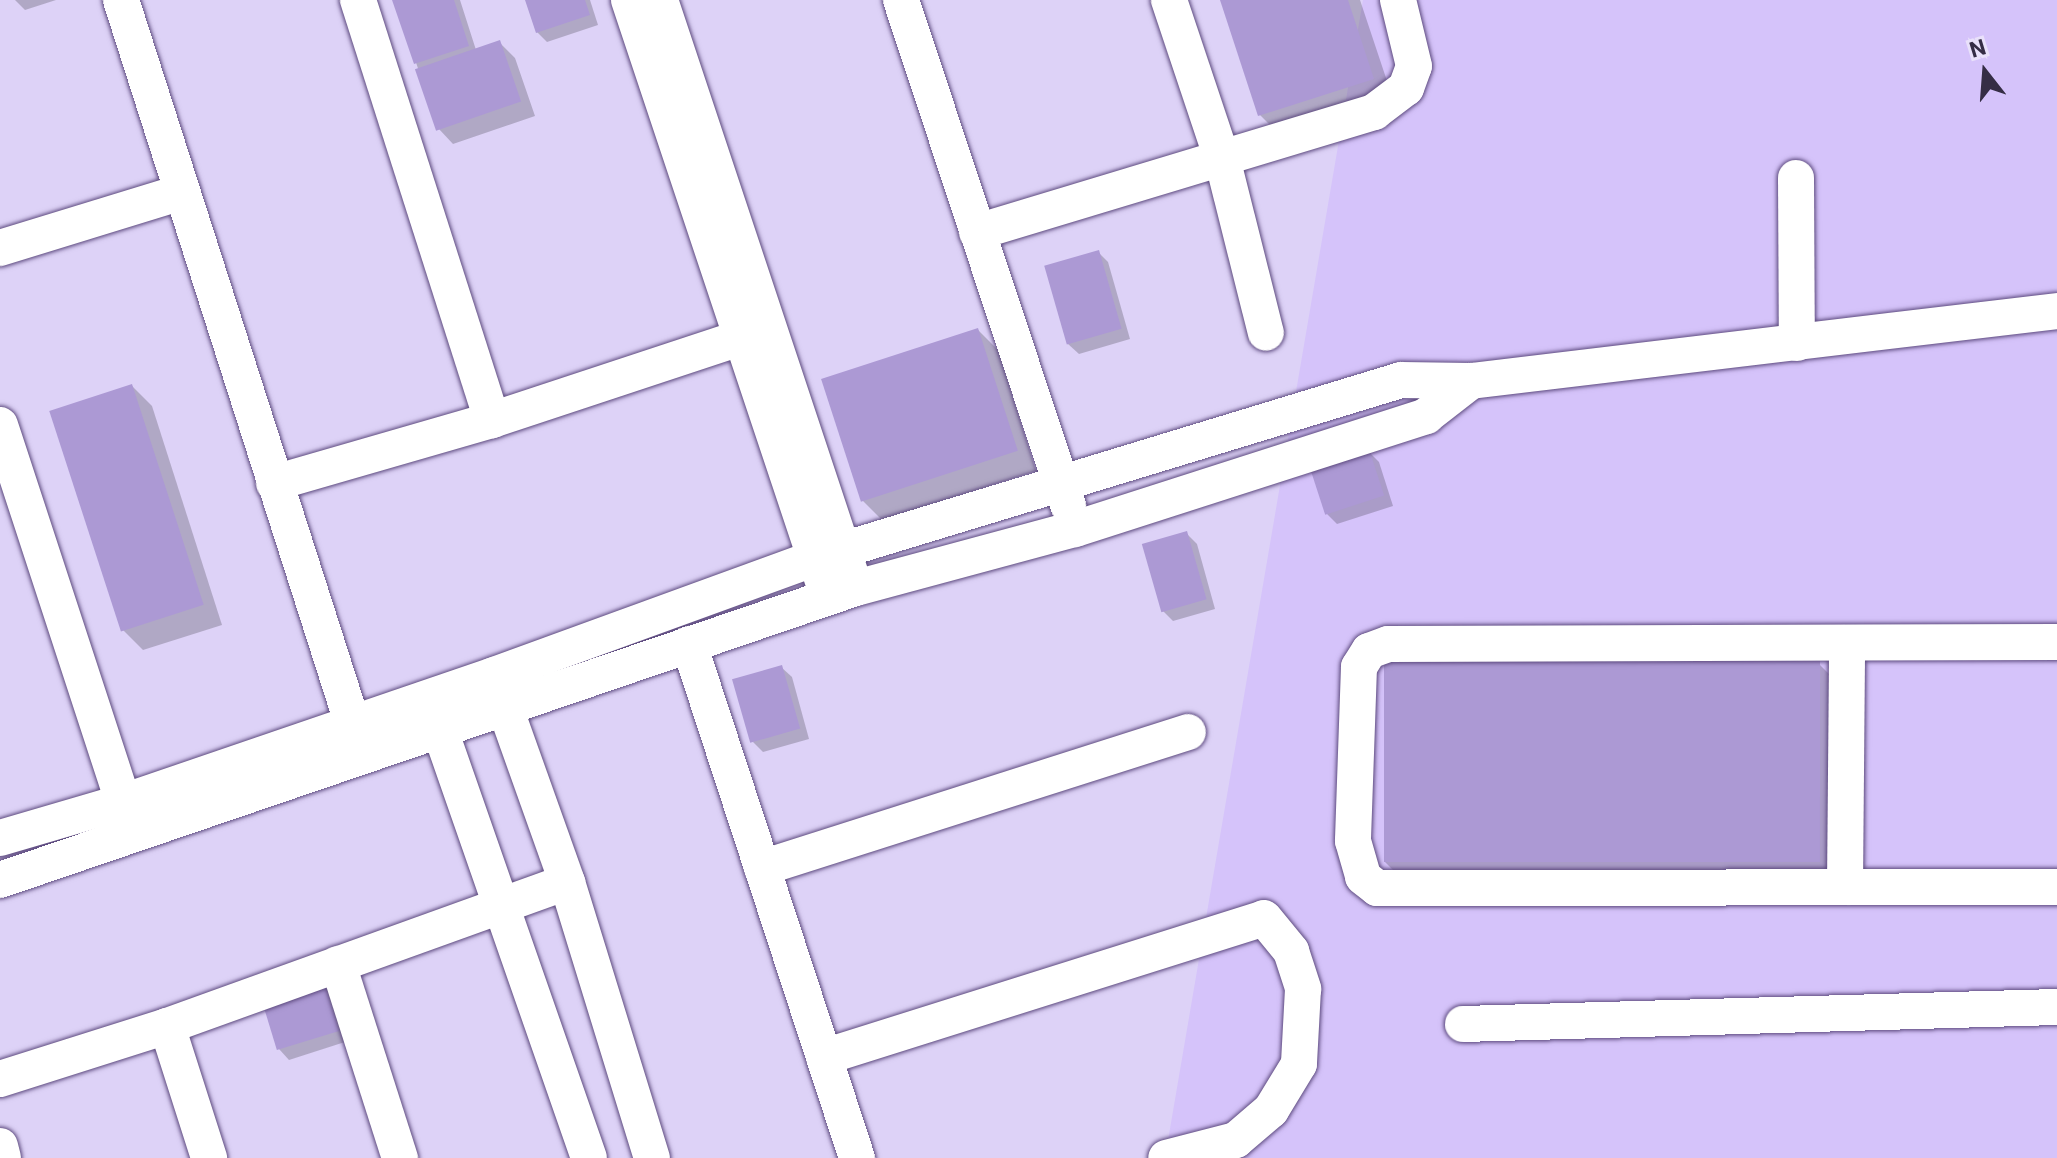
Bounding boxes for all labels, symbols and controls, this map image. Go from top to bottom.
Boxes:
north arrow [1945,32,2025,112]
text: N [1967,34,1989,63]

